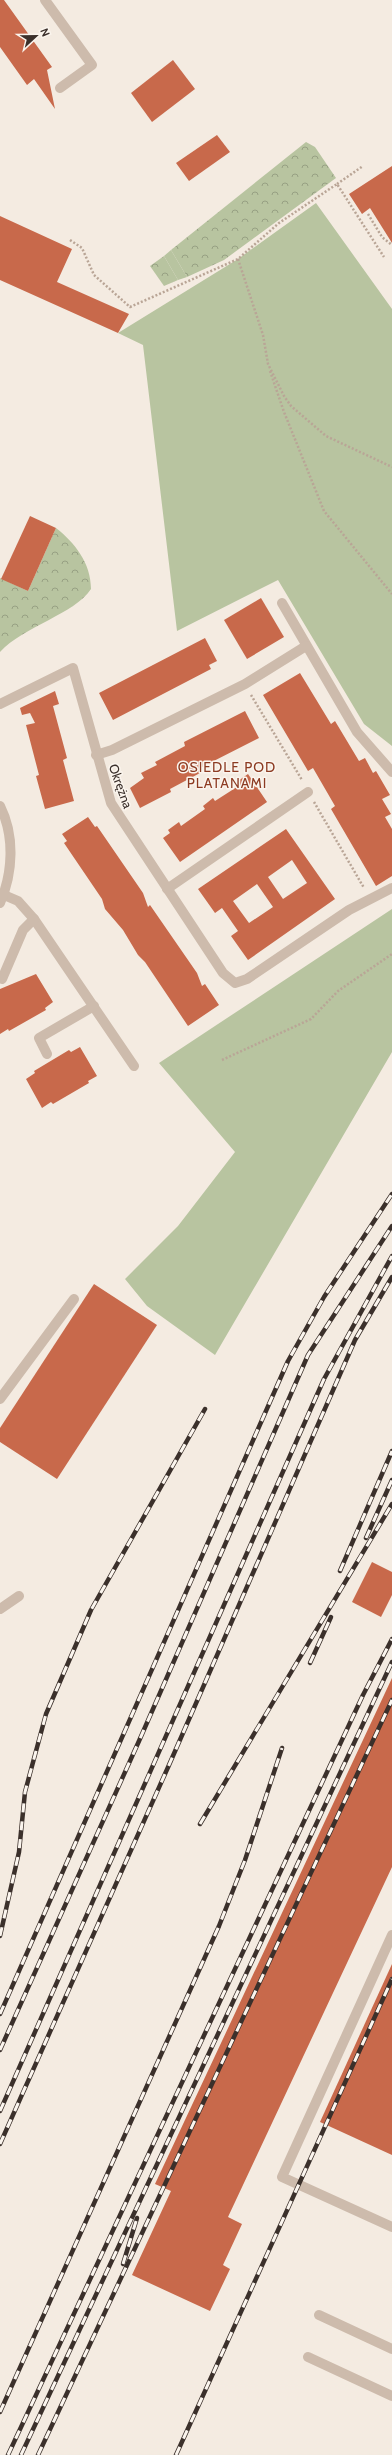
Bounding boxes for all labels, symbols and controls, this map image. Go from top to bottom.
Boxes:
north arrow [16,16,56,56]
text: N [37,26,53,38]
district label: OSIEDLE POD PLATANAMI [178,758,276,792]
street label: Okrężna [106,762,137,811]

